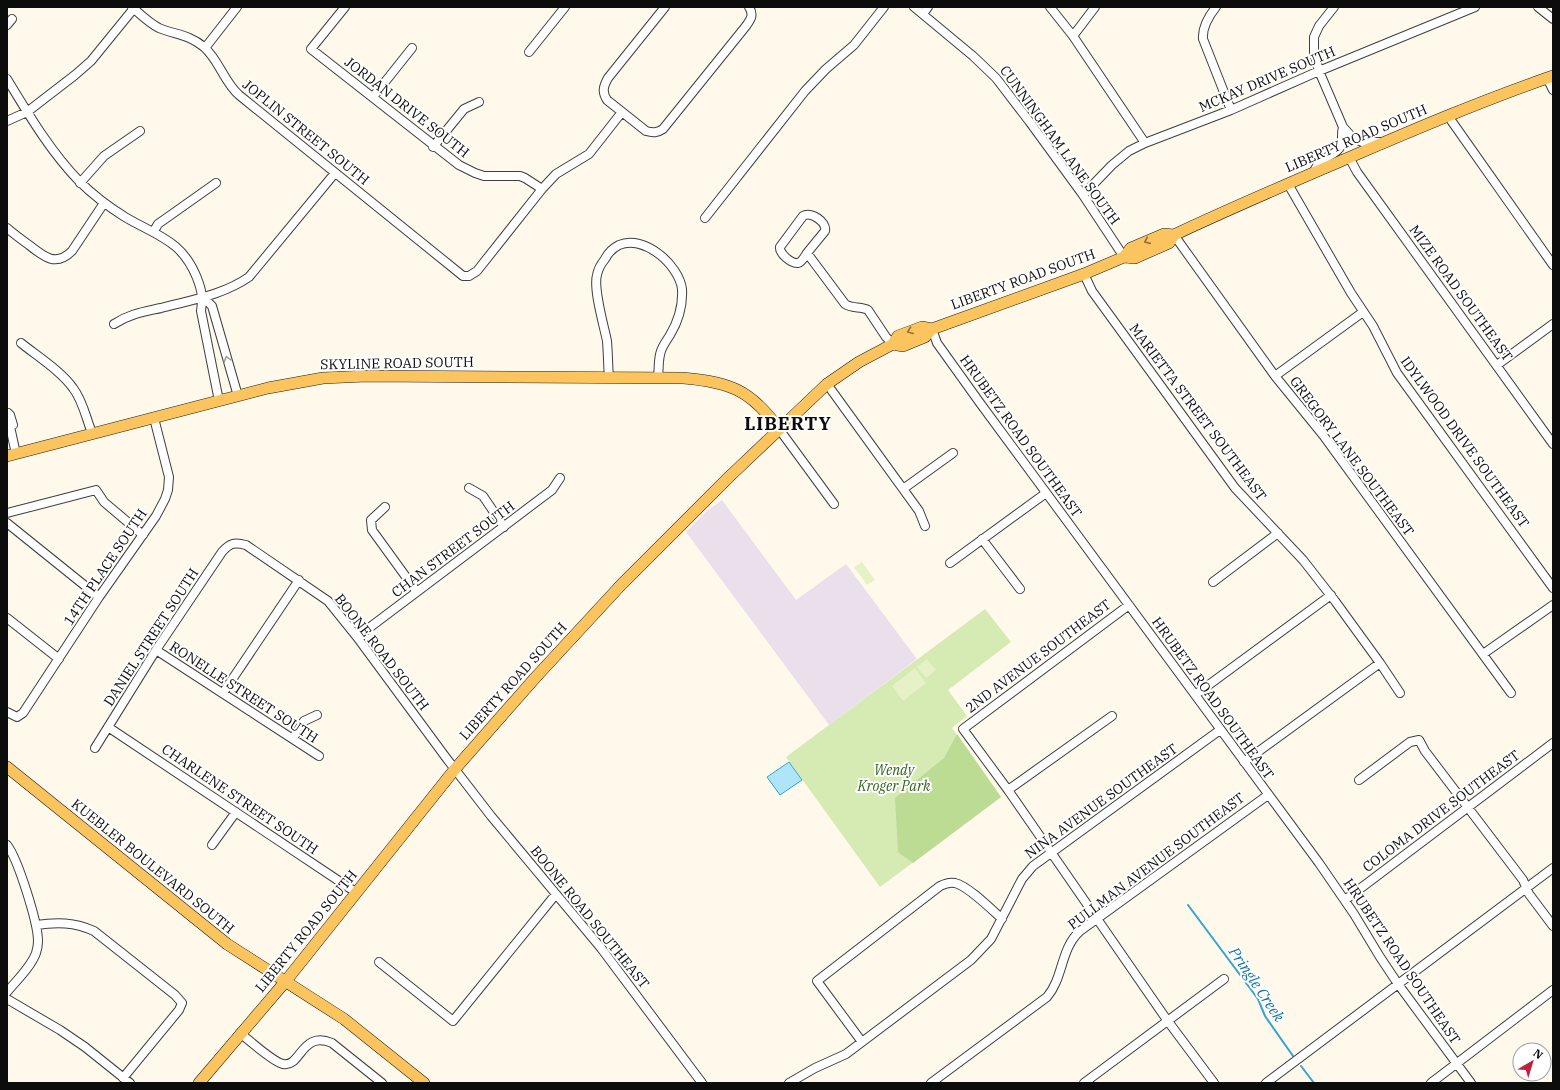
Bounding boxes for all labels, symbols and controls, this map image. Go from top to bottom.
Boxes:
street label: MCKAY DRIVE SOUTH [1196,42,1338,116]
street label: JORDAN DRIVE SOUTH [341,53,473,161]
street label: CUNNINGHAM LANE SOUTH [996,62,1124,228]
street label: JOPLIN STREET SOUTH [239,75,373,189]
street label: LIBERTY ROAD SOUTH [1282,100,1430,176]
street label: MIZE ROAD SOUTHEAST [1405,221,1517,365]
one-way arrow [1143,237,1150,245]
street label: LIBERTY ROAD SOUTH [948,244,1098,314]
street label: MARIETTA STREET SOUTHEAST [1125,320,1271,504]
one-way arrow [907,327,914,335]
street label: HRUBETZ ROAD SOUTHEAST [956,351,1086,521]
street label: SKYLINE ROAD SOUTH [320,353,474,373]
street label: IDYLWOOD DRIVE SOUTHEAST [1397,353,1533,531]
one-way arrow [223,356,232,363]
street label: GREGORY LANE SOUTHEAST [1286,373,1418,539]
district label: LIBERTY [744,412,832,435]
street label: CHAN STREET SOUTH [388,497,518,601]
street label: 14TH PLACE SOUTH [59,505,151,629]
street label: DANIEL STREET SOUTH [100,565,202,709]
street label: BOONE ROAD SOUTH [331,590,433,714]
street label: 2ND AVENUE SOUTHEAST [962,595,1114,717]
street label: HRUBETZ ROAD SOUTHEAST [1148,613,1278,783]
street label: LIBERTY ROAD SOUTH [455,618,571,744]
street label: RONELLE STREET SOUTH [166,637,322,747]
street label: CHARLENE STREET SOUTH [158,740,322,858]
street label: NINA AVENUE SOUTHEAST [1021,740,1181,862]
street label: COLOMA DRIVE SOUTHEAST [1359,746,1523,876]
park label: Wendy Kroger Park [857,761,931,795]
street label: PULLMAN AVENUE SOUTHEAST [1064,789,1248,933]
street label: KUEBLER BOULEVARD SOUTH [68,795,238,937]
street label: BOONE ROAD SOUTHEAST [527,842,653,992]
street label: LIBERTY ROAD SOUTH [251,866,361,996]
street label: HRUBETZ ROAD SOUTHEAST [1340,875,1464,1047]
water label: Pringle Creek [1224,942,1289,1025]
north arrow [1512,1042,1552,1082]
text: N [1530,1046,1546,1062]

